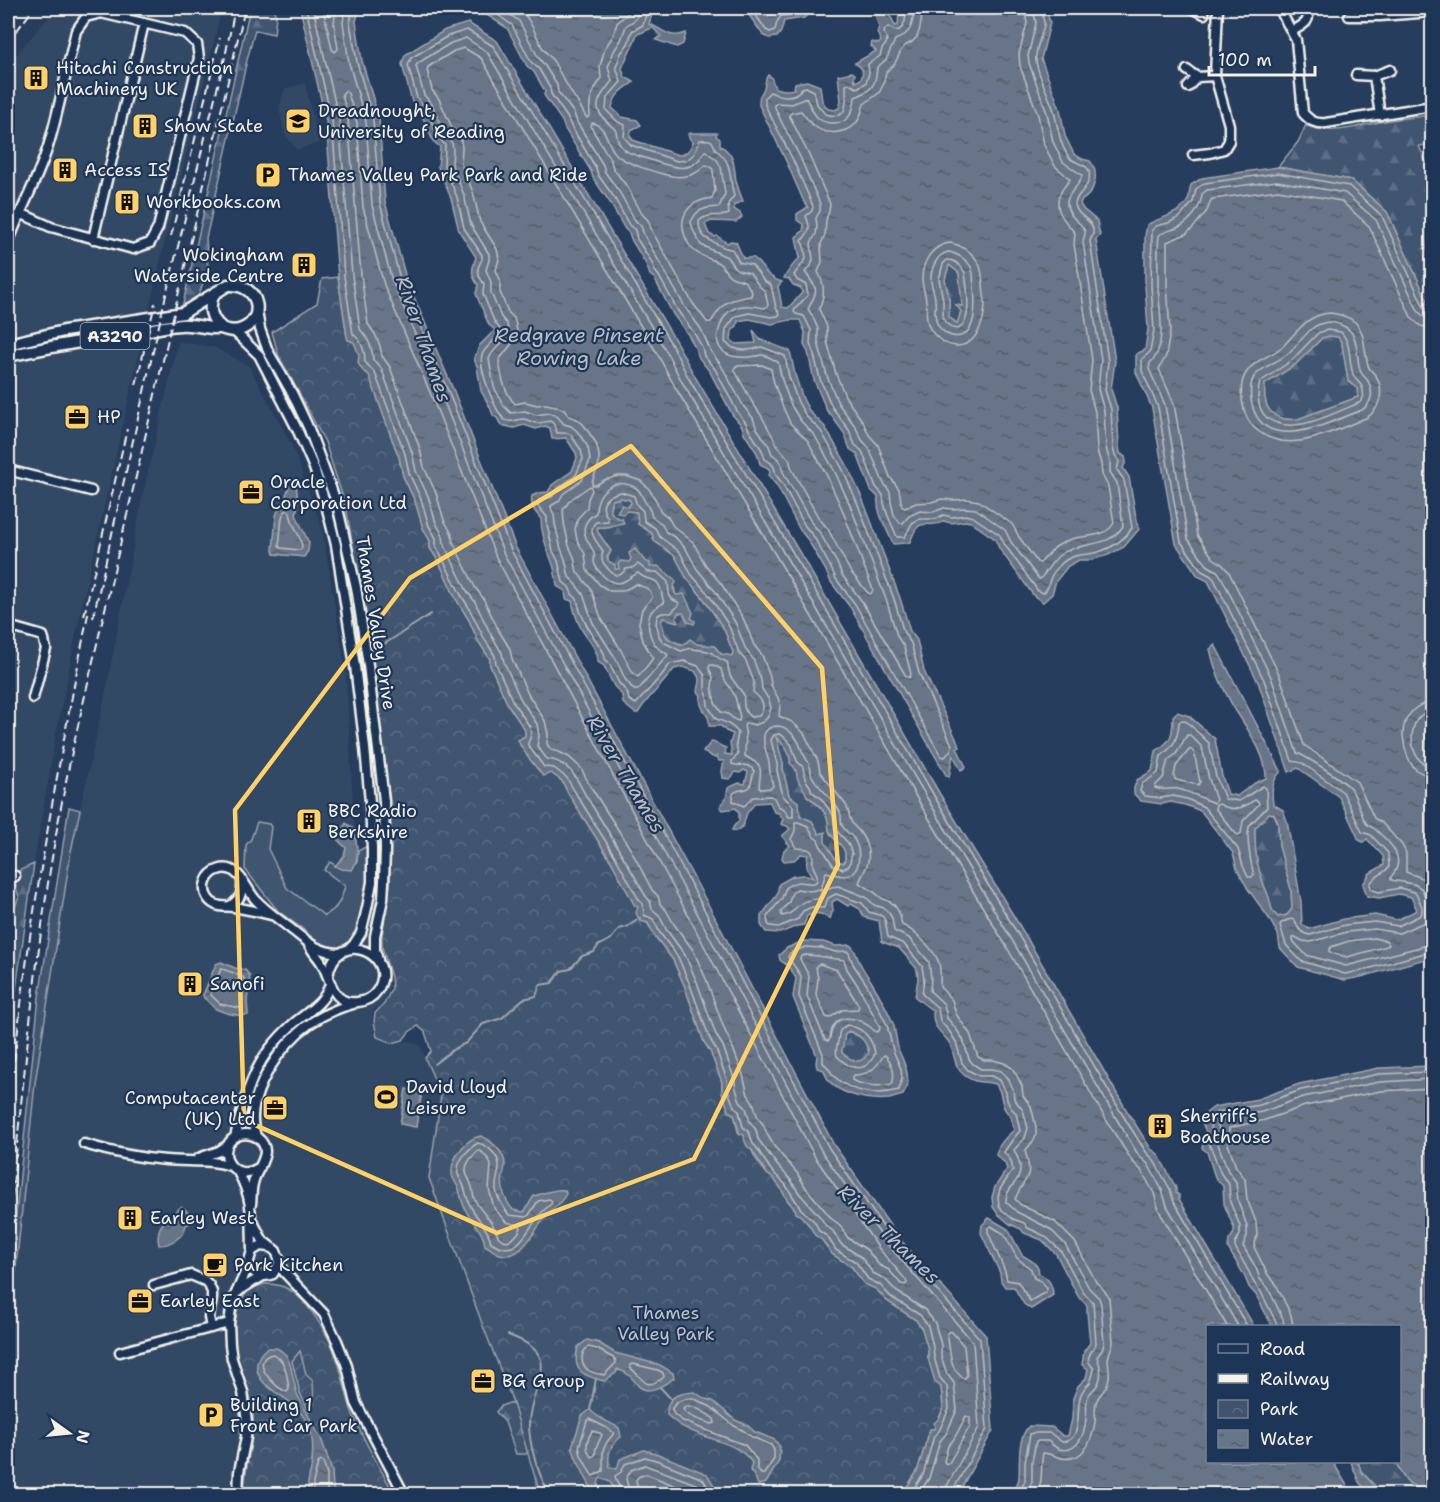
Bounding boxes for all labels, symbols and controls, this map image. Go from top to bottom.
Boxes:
scale bar [1209,39,1316,77]
text: 100 m [1218,48,1272,72]
place label: Hitachi Construction Machinery UK [56,56,233,101]
building icon: Hitachi Construction Machinery UK [21,63,51,93]
place label: Dreadnought, University of Reading [318,99,505,144]
school or university icon: Dreadnought, University of Reading [283,106,313,136]
building icon: Show State [130,111,160,141]
place label: Show State [164,114,263,138]
building icon: Access IS [50,155,80,185]
place label: Access IS [84,158,168,182]
parking icon: Thames Valley Park Park and Ride [253,160,283,190]
place label: Thames Valley Park Park and Ride [288,163,588,187]
building icon: Workbooks.com [112,187,142,217]
place label: Workbooks.com [146,190,281,214]
place label: Wokingham Waterside Centre [134,243,284,288]
building icon: Wokingham Waterside Centre [289,250,319,280]
water label: River Thames [390,272,458,406]
water label: Redgrave Pinsent Rowing Lake [494,322,664,371]
road number: A3290 [80,323,150,349]
office icon: HP [62,402,92,432]
place label: HP [97,405,121,429]
place label: Oracle Corporation Ltd [270,470,407,515]
office icon: Oracle Corporation Ltd [236,477,266,507]
street label: Thames Valley Drive [350,534,402,712]
water label: River Thames [581,711,671,837]
place label: BBC Radio Berkshire [328,799,417,844]
building icon: BBC Radio Berkshire [294,806,324,836]
building icon: Sanofi [175,969,205,999]
place label: Sanofi [210,972,265,996]
place label: David Lloyd Leisure [406,1075,507,1120]
sports icon: David Lloyd Leisure [371,1082,401,1112]
place label: Computacenter (UK) Ltd [125,1086,256,1131]
office icon: Computacenter (UK) Ltd [260,1093,290,1123]
place label: Sherriff's Boathouse [1180,1104,1271,1149]
building icon: Sherriff's Boathouse [1145,1111,1175,1141]
water label: River Thames [832,1179,946,1289]
building icon: Earley West [115,1203,145,1233]
place label: Earley West [150,1206,255,1230]
cafe icon: Park Kitchen [200,1250,230,1280]
place label: Park Kitchen [234,1253,343,1277]
office icon: Earley East [125,1286,155,1316]
place label: Earley East [160,1289,260,1313]
park label: Thames Valley Park [617,1301,715,1346]
legend [1206,1325,1401,1463]
text: Road [1260,1337,1305,1361]
office icon: BG Group [468,1366,498,1396]
text: Railway [1260,1367,1330,1391]
place label: BG Group [502,1369,585,1393]
place label: Building 1 Front Car Park [230,1393,358,1438]
text: Park [1260,1397,1299,1421]
parking icon: Building 1 Front Car Park [196,1400,226,1430]
north arrow [39,1403,99,1463]
text: Water [1260,1427,1313,1451]
text: N [71,1428,95,1446]

